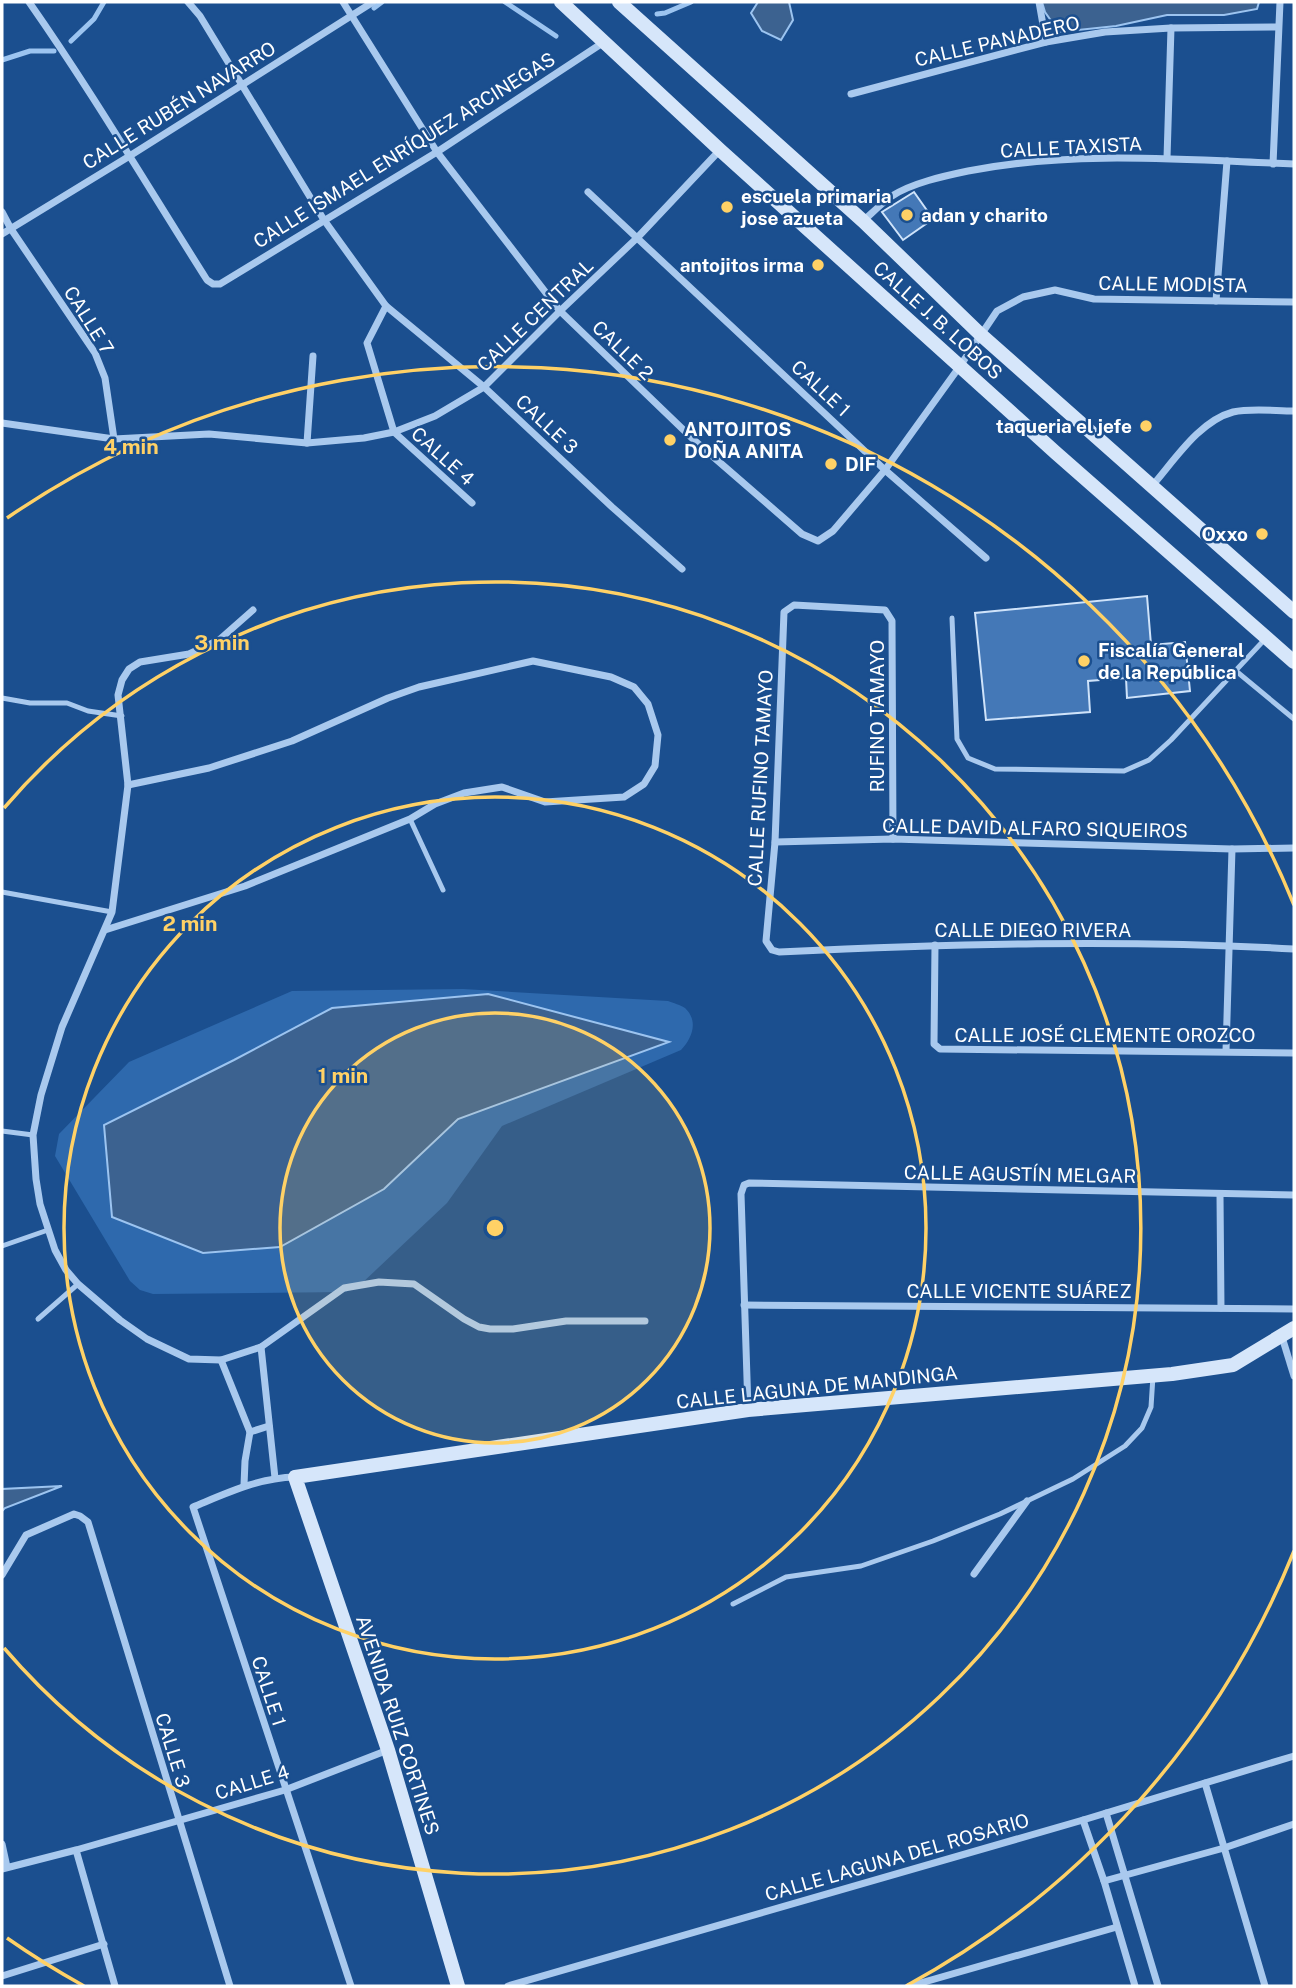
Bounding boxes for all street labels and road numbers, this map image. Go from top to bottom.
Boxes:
street label: CALLE PANADERO [912,11,1082,71]
street label: CALLE RUBÉN NAVARRO [78,36,280,174]
street label: CALLE ISMAEL ENRÍQUEZ ARCINEGAS [249,48,559,252]
street label: CALLE TAXISTA [999,132,1143,162]
street label: CALLE CENTRAL [472,254,598,376]
street label: CALLE J. B. LOBOS [869,256,1007,384]
street label: CALLE MODISTA [1098,272,1248,296]
street label: CALLE 7 [60,282,118,358]
street label: CALLE 2 [588,316,658,384]
street label: CALLE 1 [787,355,855,421]
street label: CALLE 3 [511,390,583,458]
street label: CALLE 4 [407,422,479,490]
street label: RUFINO TAMAYO [866,640,888,792]
street label: CALLE RUFINO TAMAYO [743,669,777,887]
street label: CALLE DAVID ALFARO SIQUEIROS [882,814,1188,842]
street label: CALLE DIEGO RIVERA [935,919,1131,941]
street label: CALLE JOSÉ CLEMENTE OROZCO [955,1024,1255,1046]
street label: CALLE AGUSTÍN MELGAR [904,1161,1136,1187]
street label: CALLE VICENTE SUÁREZ [907,1280,1132,1302]
street label: CALLE LAGUNA DE MANDINGA [675,1361,959,1413]
street label: AVENIDA RUIZ CORTINES [352,1612,444,1838]
street label: CALLE 1 [247,1653,291,1729]
street label: CALLE 3 [151,1710,195,1790]
street label: CALLE 4 [212,1760,292,1804]
street label: CALLE LAGUNA DEL ROSARIO [762,1809,1032,1905]

